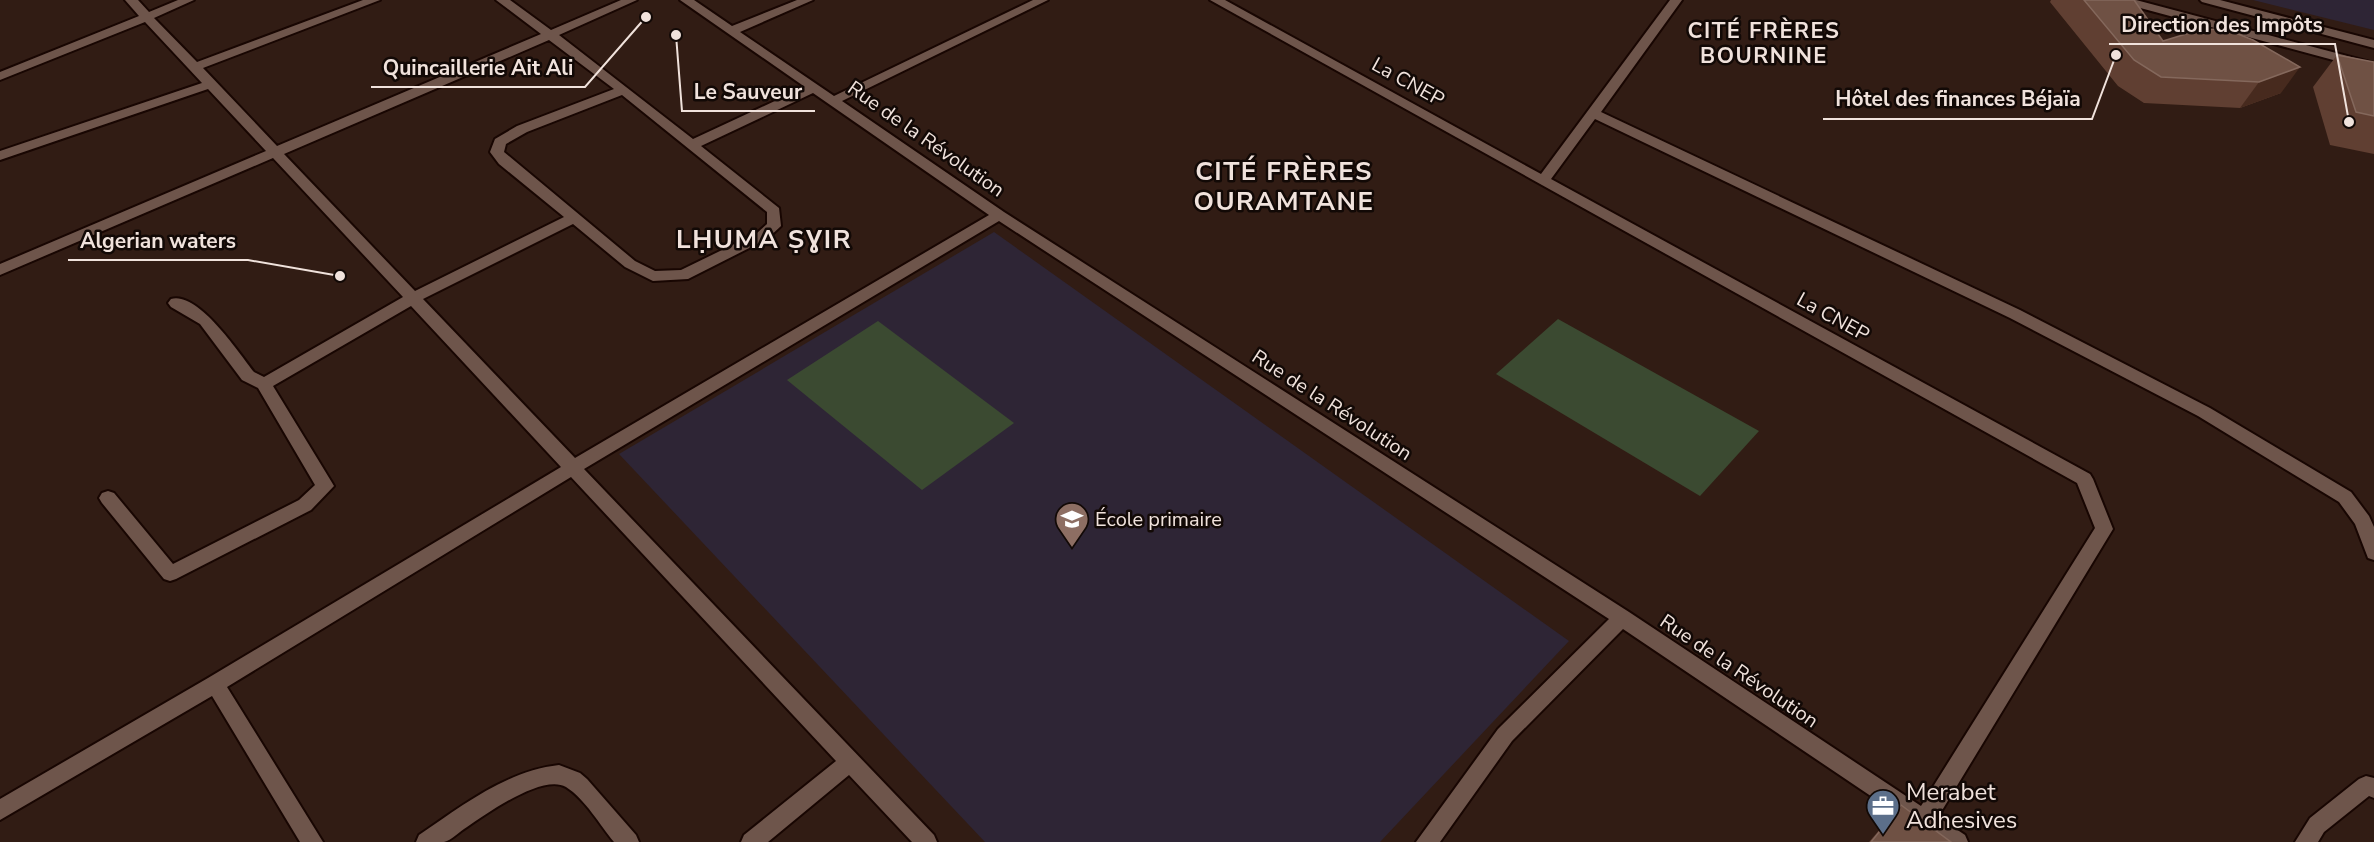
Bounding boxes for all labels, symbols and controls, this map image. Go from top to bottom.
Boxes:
callout: Direction des Impôts [2109,5,2335,44]
text: Direction des Impôts [2121,11,2323,39]
district label: CITÉ FRÈRES BOURNINE [1688,16,1840,71]
callout: Quincaillerie Ait Ali [371,48,585,87]
street label: La CNEP [1367,51,1449,113]
text: Quincaillerie Ait Ali [383,54,573,82]
callout: Le Sauveur [682,72,815,111]
street label: Rue de la Révolution [842,75,1010,203]
text: Le Sauveur [694,78,803,106]
callout: Hôtel des finances Béjaïa [1823,80,2092,119]
text: Hôtel des finances Béjaïa [1835,85,2081,113]
district label: CITÉ FRÈRES OURAMTANE [1194,154,1374,219]
callout: Algerian waters [68,221,248,260]
district label: LḤUMA ṢƔIR [676,222,852,257]
text: Algerian waters [80,227,236,255]
street label: La CNEP [1792,286,1874,348]
street label: Rue de la Révolution [1247,343,1417,467]
school or university icon: École primaire [1054,501,1090,548]
place label: École primaire [1095,506,1222,533]
street label: Rue de la Révolution [1654,608,1824,734]
place label: Merabet Adhesives [1906,776,2017,836]
office icon: Merabet Adhesives [1865,788,1901,835]

